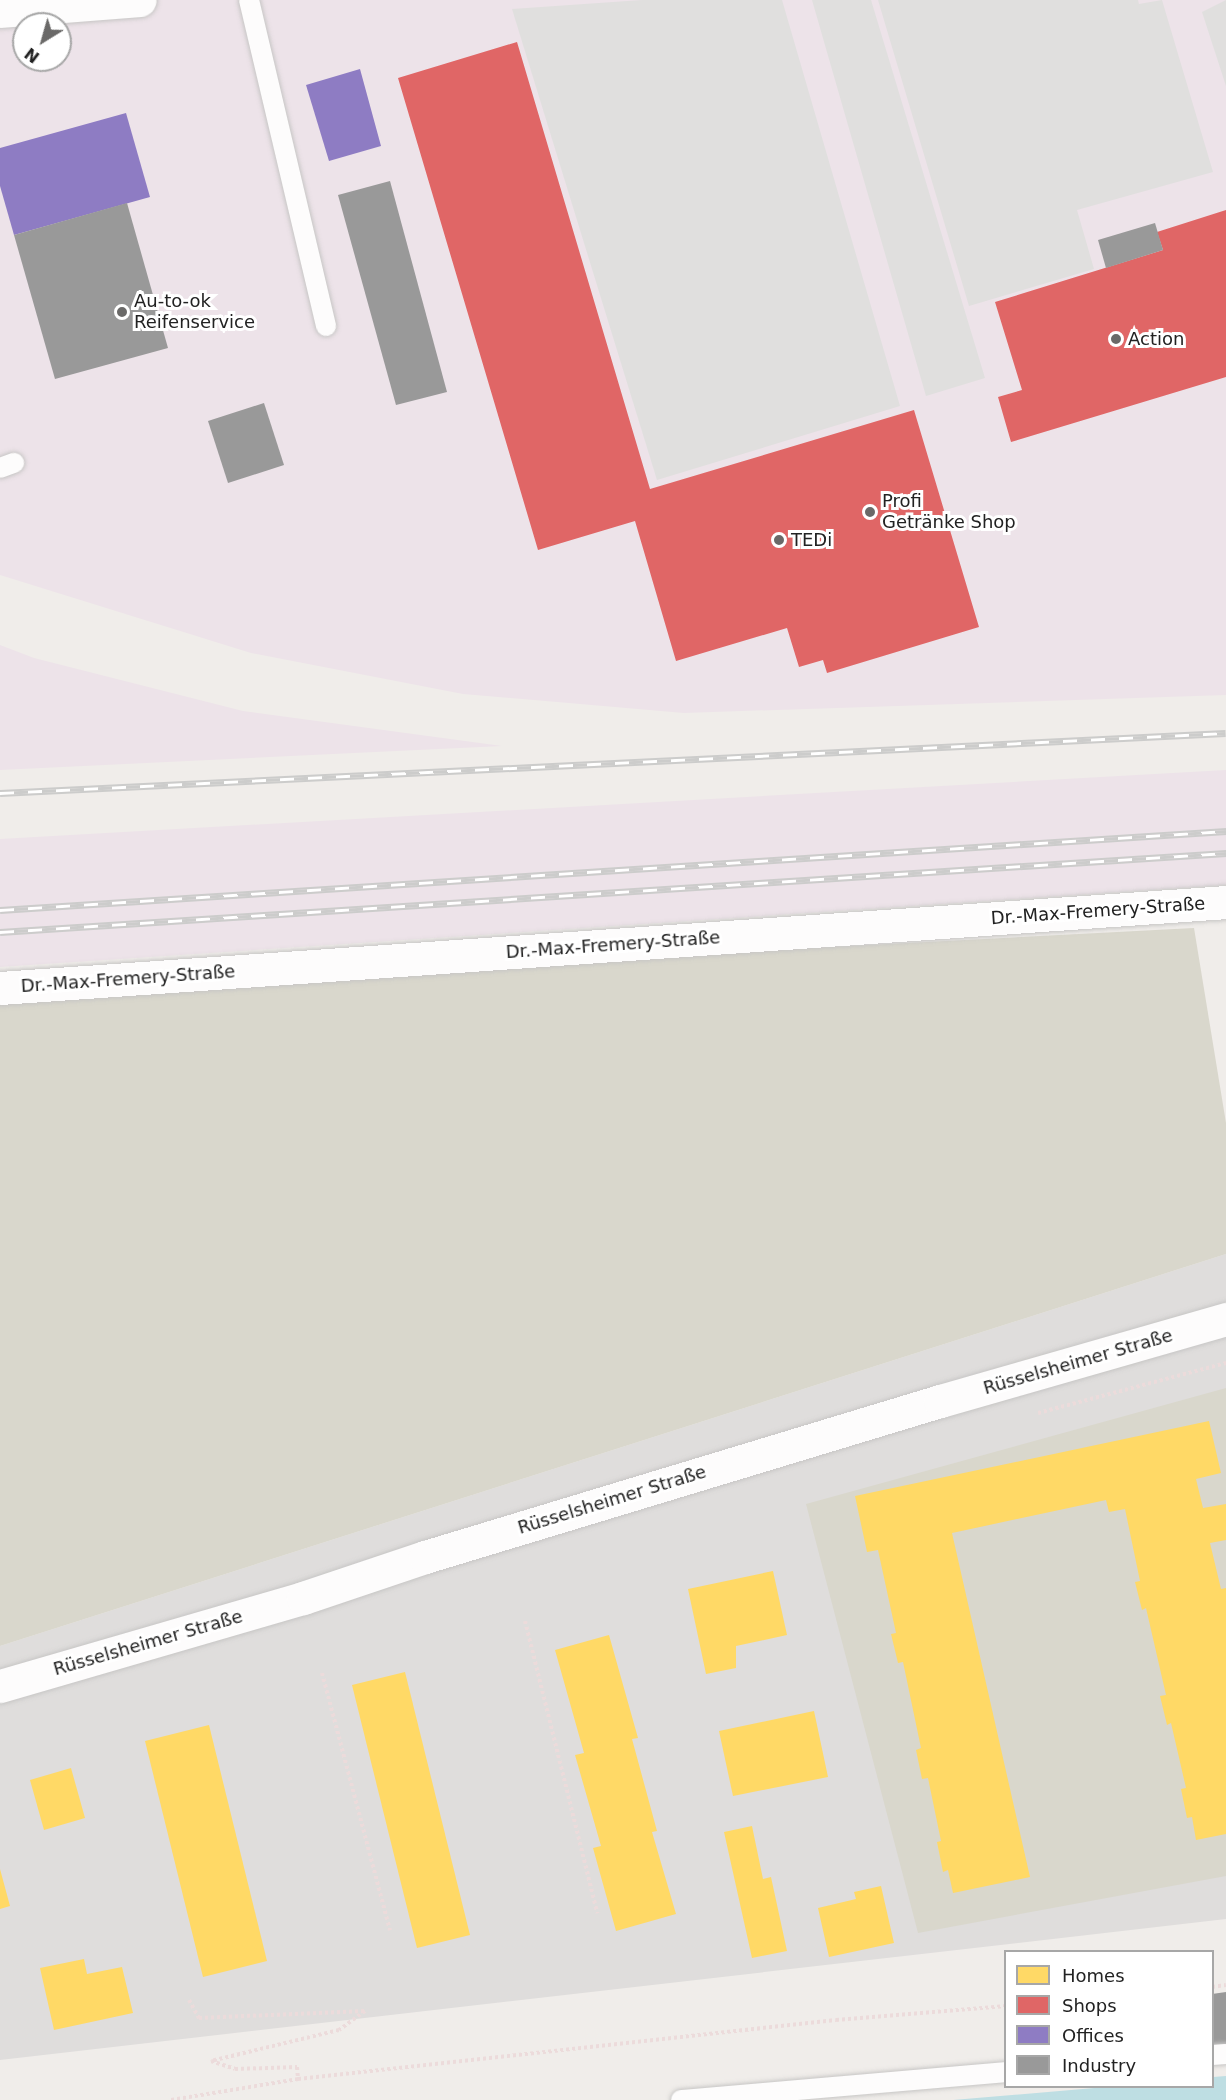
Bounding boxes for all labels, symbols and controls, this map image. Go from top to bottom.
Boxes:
north arrow [12,12,72,72]
text: N [21,44,43,67]
place label: Au-to-ok Reifenservice [134,291,255,334]
marker: Au-to-ok Reifenservice [115,305,129,319]
place label: Action [1128,328,1184,350]
marker: Action [1109,332,1123,346]
place label: Profi Getränke Shop [882,491,1016,534]
marker: Profi Getränke Shop [863,505,877,519]
place label: TEDi [791,529,832,551]
marker: TEDi [772,533,786,547]
street label: Dr.-Max-Fremery-Straße [990,893,1206,929]
street label: Dr.-Max-Fremery-Straße [505,927,721,963]
street label: Dr.-Max-Fremery-Straße [20,961,236,997]
street label: Rüsselsheimer Straße [981,1325,1175,1399]
street label: Rüsselsheimer Straße [515,1461,709,1539]
street label: Rüsselsheimer Straße [51,1606,245,1680]
legend [1004,1950,1214,2088]
text: Homes [1062,1965,1125,1986]
text: Shops [1062,1995,1117,2016]
text: Offices [1062,2025,1124,2046]
text: Industry [1062,2055,1136,2076]

